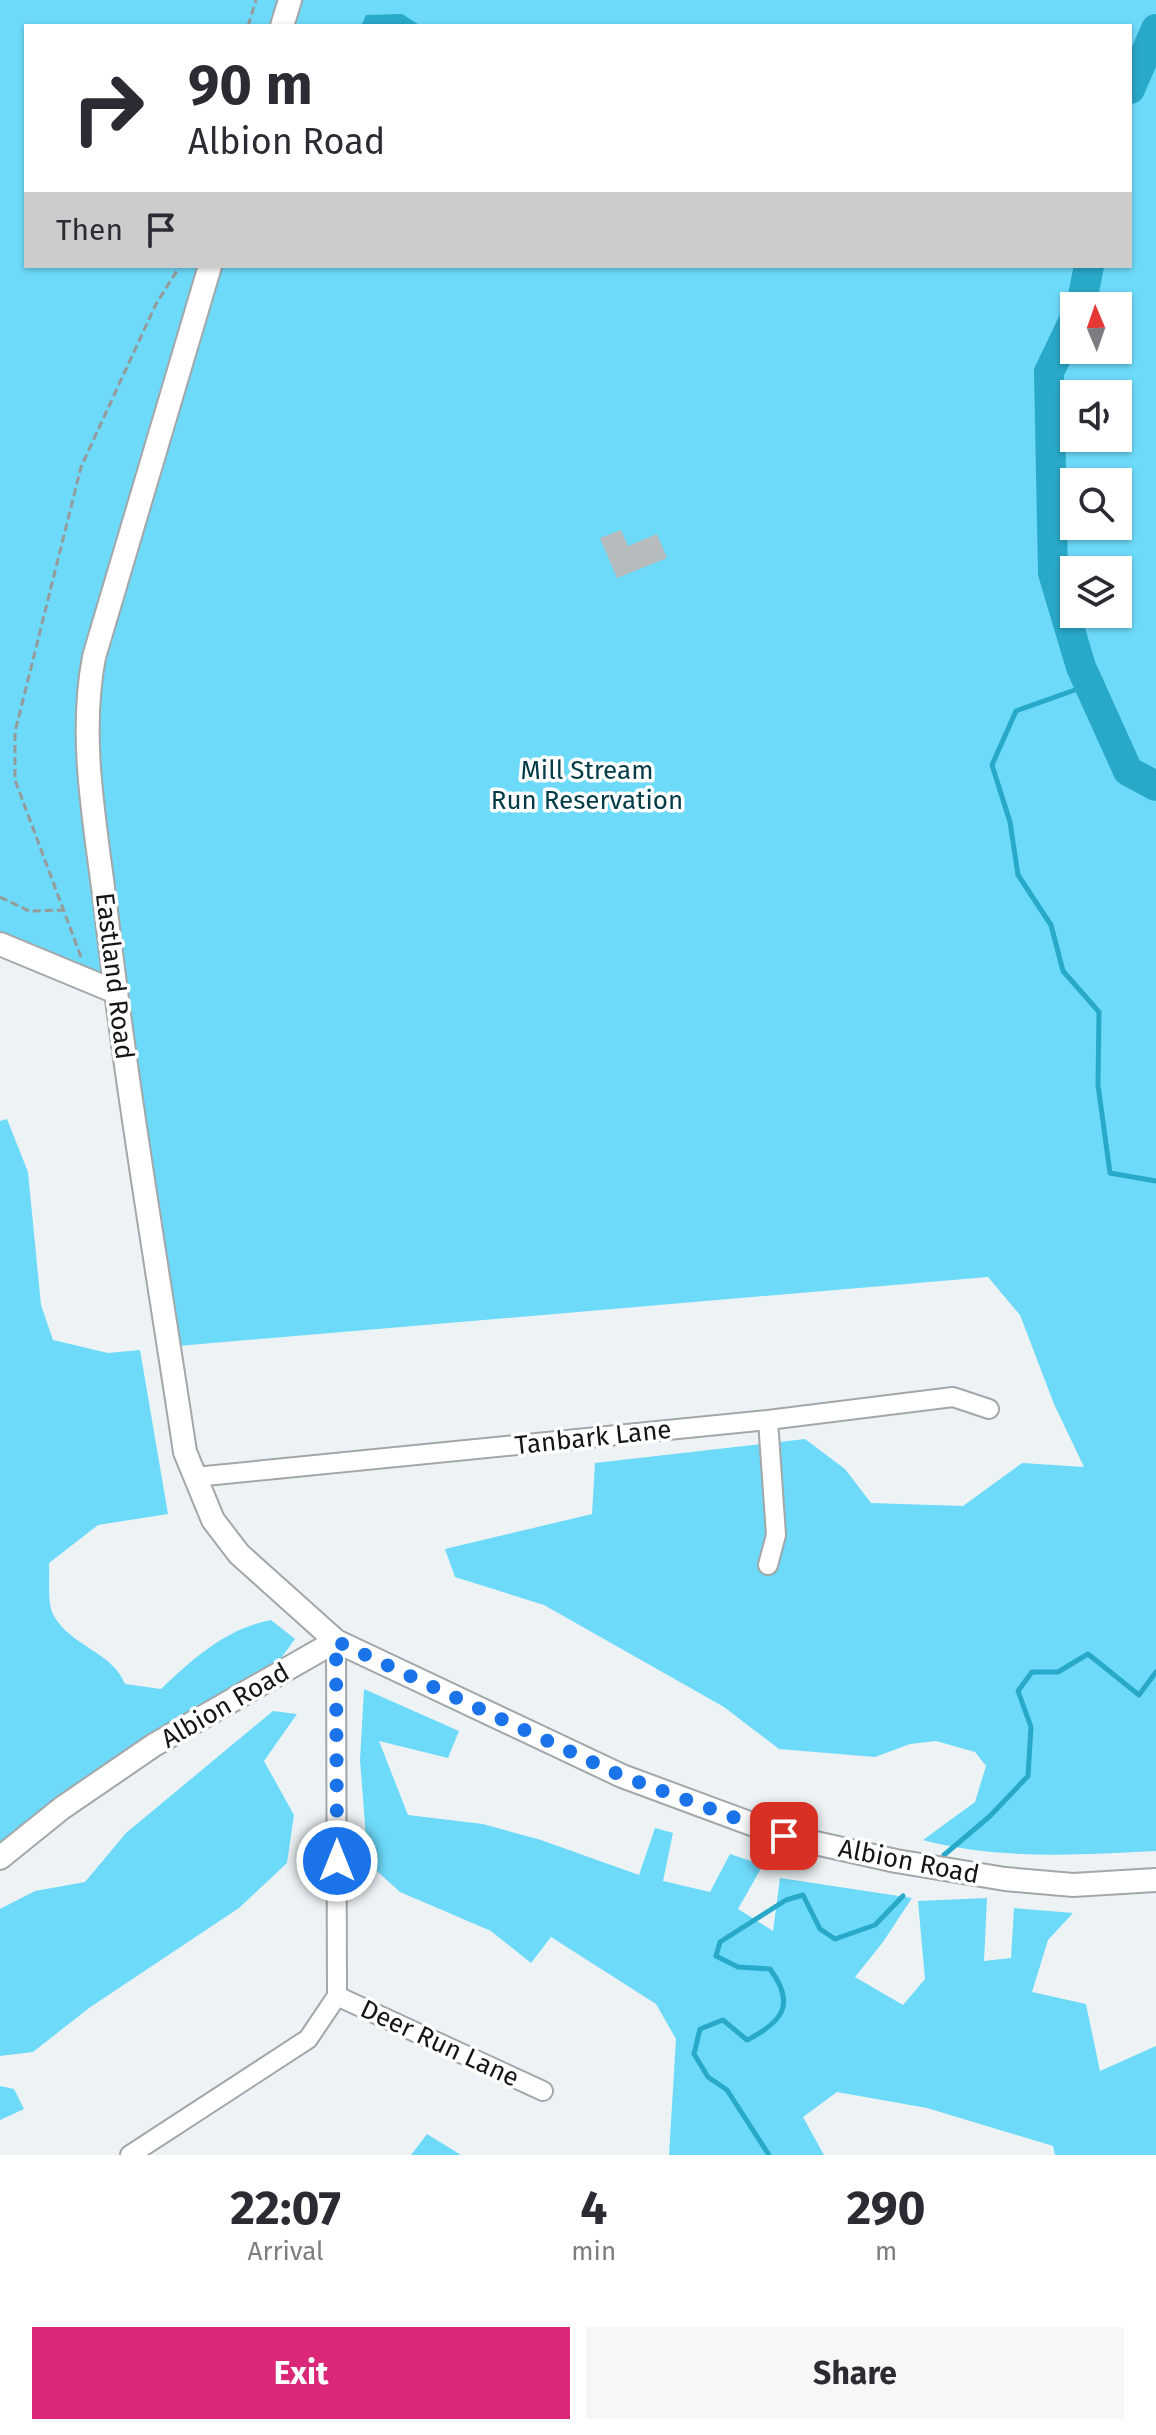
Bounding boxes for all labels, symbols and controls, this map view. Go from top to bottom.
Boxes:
text: 90 m [188,52,313,119]
icon: right [56,56,160,160]
text: Albion Road [188,120,385,164]
icon: arrive [139,208,183,252]
text: Then [56,212,123,248]
north arrow [1060,292,1132,364]
map controls [1060,292,1132,628]
button: sound [1060,380,1132,452]
button: search [1060,468,1132,540]
button: layers [1060,556,1132,628]
park label: Mill Stream Run Reservation [491,755,683,816]
street label: Eastland Road [89,891,140,1061]
street label: Tanbark Lane [513,1414,673,1461]
street label: Albion Road [156,1656,295,1754]
pin [750,1802,818,1870]
icon: arrive [762,1814,806,1858]
position arrow [295,1819,379,1903]
street label: Albion Road [836,1833,982,1890]
street label: Deer Run Lane [356,1993,524,2094]
text: 22:07 [230,2179,341,2237]
text: 4 [580,2179,607,2237]
text: 290 [846,2179,926,2237]
text: Arrival [248,2236,324,2267]
text: min [571,2236,616,2267]
text: m [875,2236,897,2267]
button: Exit [32,2327,570,2419]
button: Share [586,2327,1124,2419]

